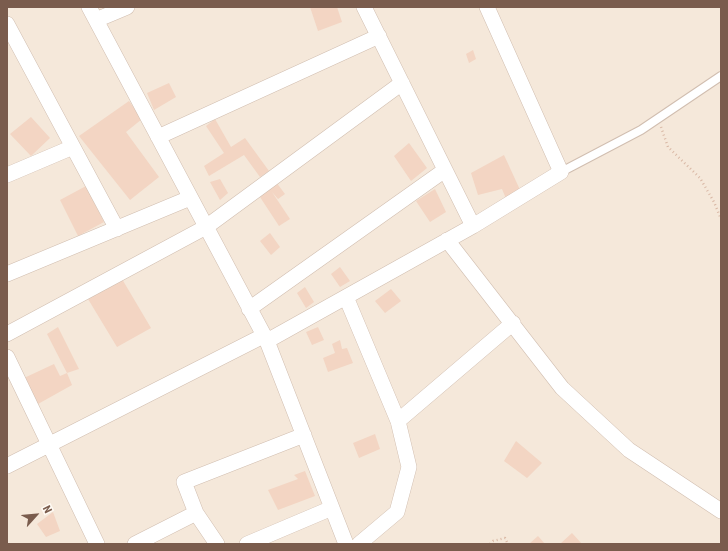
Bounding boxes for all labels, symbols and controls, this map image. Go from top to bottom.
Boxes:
north arrow [16,495,56,535]
text: N [40,503,54,515]

